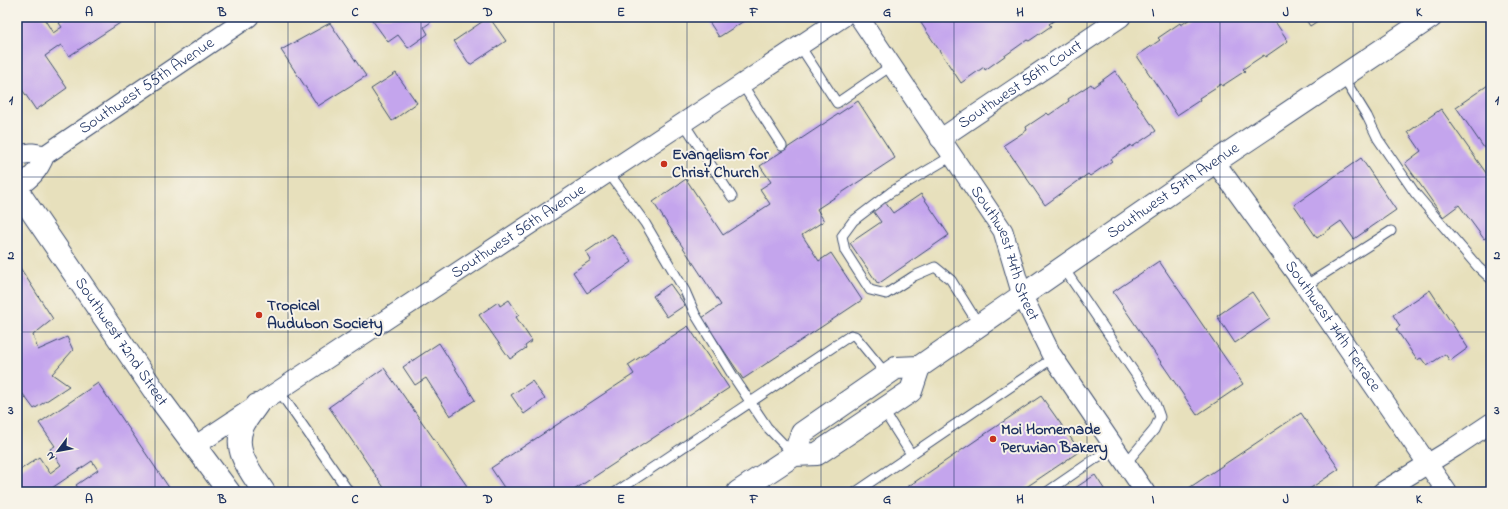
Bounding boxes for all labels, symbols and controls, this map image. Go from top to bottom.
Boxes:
text: A [85,3,93,22]
text: B [217,3,227,22]
text: C [351,3,359,22]
text: D [482,3,493,22]
text: E [617,3,625,22]
text: F [749,3,759,22]
text: G [883,3,891,22]
text: H [1016,3,1024,22]
text: I [1151,3,1155,22]
text: J [1283,3,1289,22]
text: K [1416,3,1423,22]
street label: Southwest 55th Avenue [74,31,220,141]
street label: Southwest 56th Court [953,34,1088,135]
text: 1 [9,91,14,110]
text: 1 [1495,91,1500,110]
street label: Southwest 57th Avenue [1102,136,1245,245]
place label: Evangelism for Christ Church [672,143,770,185]
marker: Evangelism for Christ Church [659,159,669,169]
street label: Southwest 56th Avenue [446,178,591,285]
street label: Southwest 74th Street [964,181,1045,326]
text: 2 [7,246,15,265]
text: 2 [1493,246,1501,265]
street label: Southwest 74th Terrace [1278,256,1387,398]
street label: Southwest 72nd Street [68,272,174,412]
place label: Tropical Audubon Society [267,294,383,337]
marker: Tropical Audubon Society [254,310,264,320]
text: 3 [7,401,14,420]
text: 3 [1493,401,1500,420]
place label: Moi Homemade Peruvian Bakery [1001,418,1108,461]
north arrow [38,431,78,471]
marker: Moi Homemade Peruvian Bakery [988,434,998,444]
text: N [42,448,59,463]
text: A [85,490,93,509]
text: B [217,490,227,509]
text: C [351,490,359,509]
text: D [482,490,493,509]
text: E [617,490,625,509]
text: F [749,490,759,509]
text: G [883,490,891,509]
text: H [1016,490,1024,509]
text: I [1151,490,1155,509]
text: J [1283,490,1289,509]
text: K [1416,490,1423,509]

